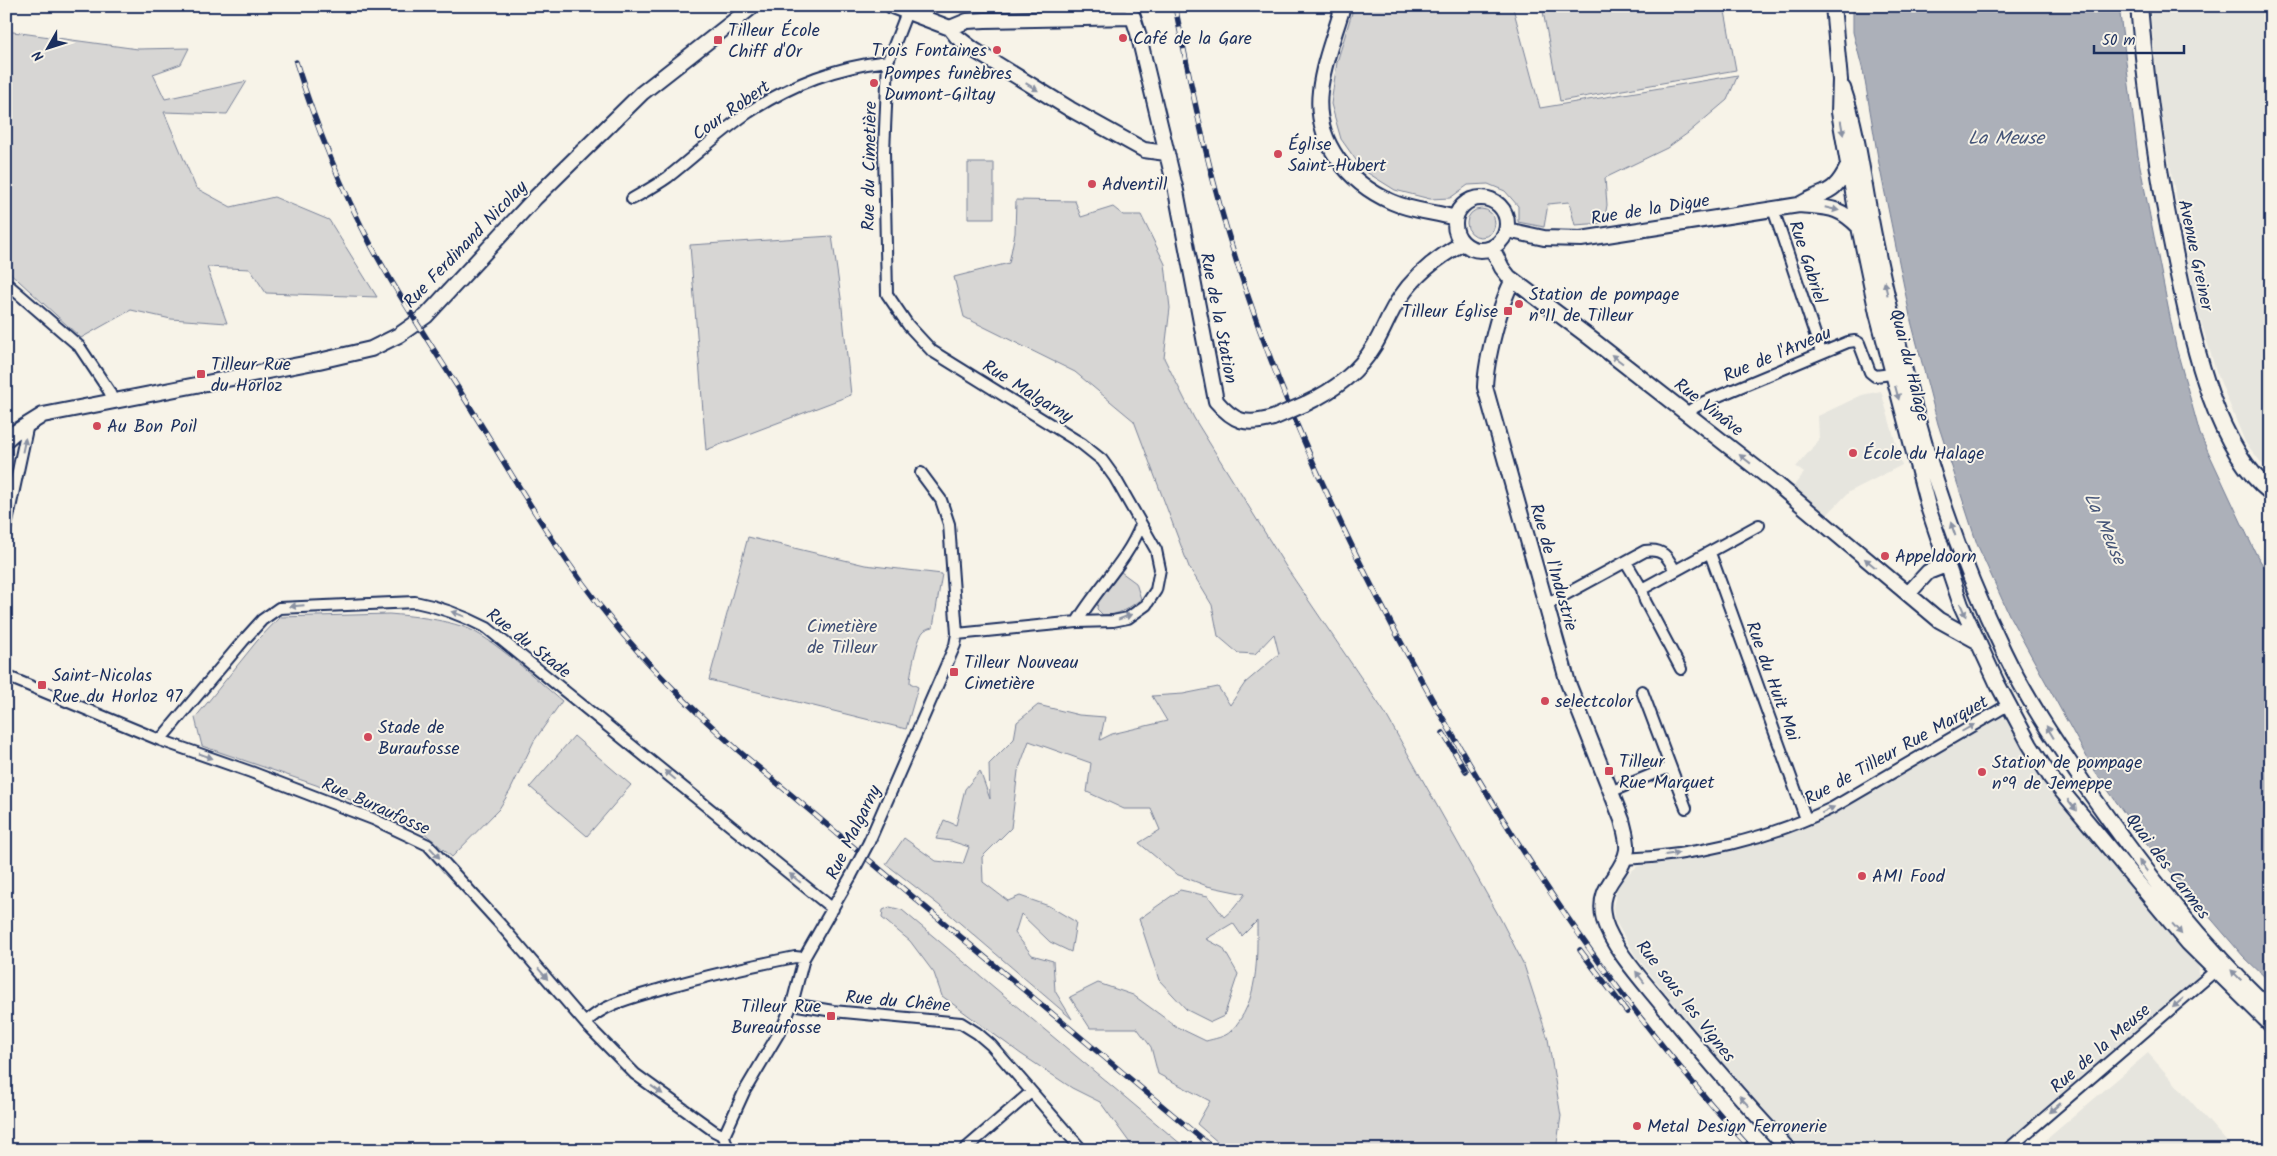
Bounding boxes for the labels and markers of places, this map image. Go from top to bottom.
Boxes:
place label: Tilleur École Chiff d'Or [728,17,820,67]
place label: Café de la Gare [1133,25,1252,54]
marker: Café de la Gare [1117,32,1129,44]
marker: Tilleur École Chiff d'Or [712,34,724,46]
place label: Trois Fontaines [872,37,987,66]
marker: Trois Fontaines [991,44,1003,56]
place label: Pompes funèbres Dumont-Giltay [884,60,1012,110]
marker: Pompes funèbres Dumont-Giltay [868,77,880,89]
place label: Église Saint-Hubert [1288,131,1387,181]
marker: Église Saint-Hubert [1272,148,1284,160]
place label: Adventill [1102,171,1168,200]
marker: Adventill [1086,178,1098,190]
place label: Station de pompage n°11 de Tilleur [1529,281,1679,331]
place label: Tilleur Église [1402,298,1498,327]
marker: Station de pompage n°11 de Tilleur [1513,298,1525,310]
marker: Tilleur Église [1502,305,1514,317]
place label: Tilleur Rue du Horloz [211,351,291,401]
marker: Tilleur Rue du Horloz [195,368,207,380]
place label: Au Bon Poil [107,413,197,442]
marker: Au Bon Poil [91,420,103,432]
place label: École du Halage [1863,440,1984,469]
marker: École du Halage [1847,447,1859,459]
place label: Appeldoorn [1895,543,1977,572]
marker: Appeldoorn [1879,550,1891,562]
place label: Tilleur Nouveau Cimetière [964,649,1079,699]
place label: Saint-Nicolas Rue du Horloz 97 [52,662,183,712]
marker: Tilleur Nouveau Cimetière [948,666,960,678]
marker: Saint-Nicolas Rue du Horloz 97 [36,679,48,691]
place label: selectcolor [1555,688,1634,717]
marker: selectcolor [1539,695,1551,707]
place label: Stade de Buraufosse [378,714,460,764]
marker: Stade de Buraufosse [362,731,374,743]
place label: Tilleur Rue Marquet [1619,748,1715,798]
place label: Station de pompage n°9 de Jemeppe [1992,749,2142,799]
marker: Tilleur Rue Marquet [1603,765,1615,777]
marker: Station de pompage n°9 de Jemeppe [1976,766,1988,778]
place label: AMI Food [1872,863,1946,892]
marker: AMI Food [1856,870,1868,882]
place label: Tilleur Rue Bureaufosse [731,993,821,1043]
marker: Tilleur Rue Bureaufosse [825,1010,837,1022]
place label: Metal Design Ferronerie [1647,1113,1827,1142]
marker: Metal Design Ferronerie [1631,1120,1643,1132]

